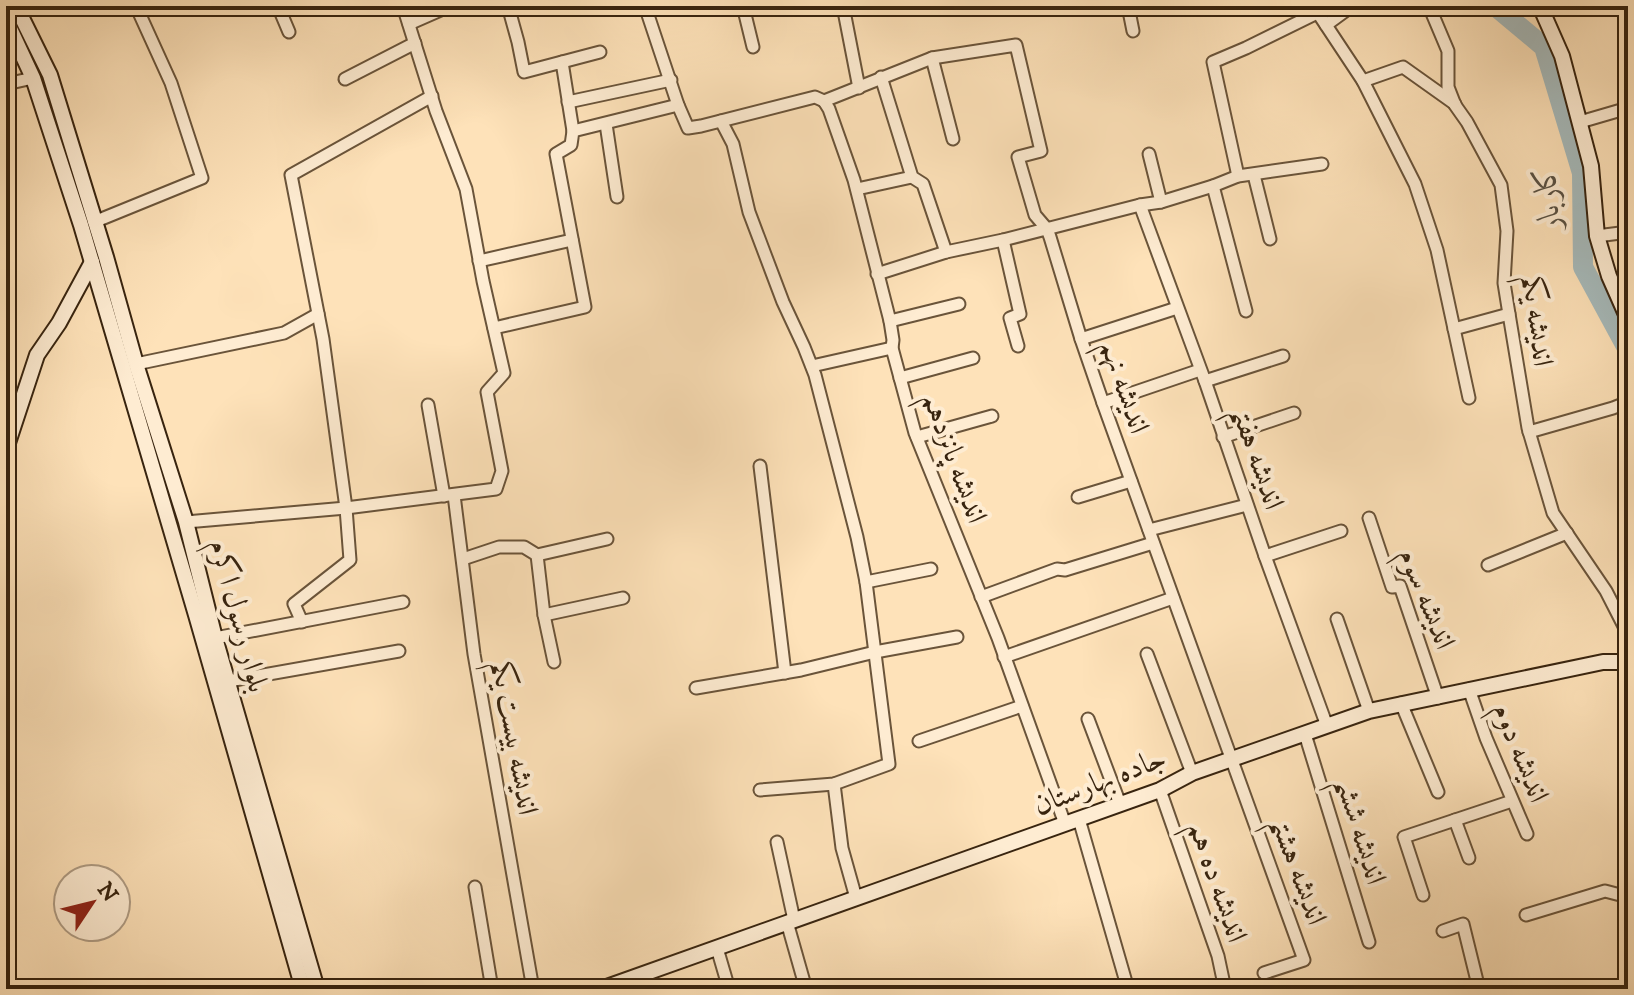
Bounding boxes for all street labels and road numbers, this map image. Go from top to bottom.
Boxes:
street label: اندیشه یکم [1505,273,1561,370]
street label: اندیشه نهم [1083,335,1157,441]
street label: اندیشه پانزدهم [906,387,995,531]
street label: اندیشه هفتم [1214,401,1292,517]
street label: بلوار رسول اکرم [194,535,276,698]
street label: اندیشه سوم [1383,543,1463,657]
street label: اندیشه بیست یکم [474,658,546,819]
street label: اندیشه دوم [1478,698,1557,811]
street label: جاده بهارستان [1028,740,1172,824]
street label: اندیشه ششم [1318,773,1394,892]
street label: اندیشه هشتم [1253,812,1335,933]
street label: اندیشه ده هم [1172,817,1255,950]

